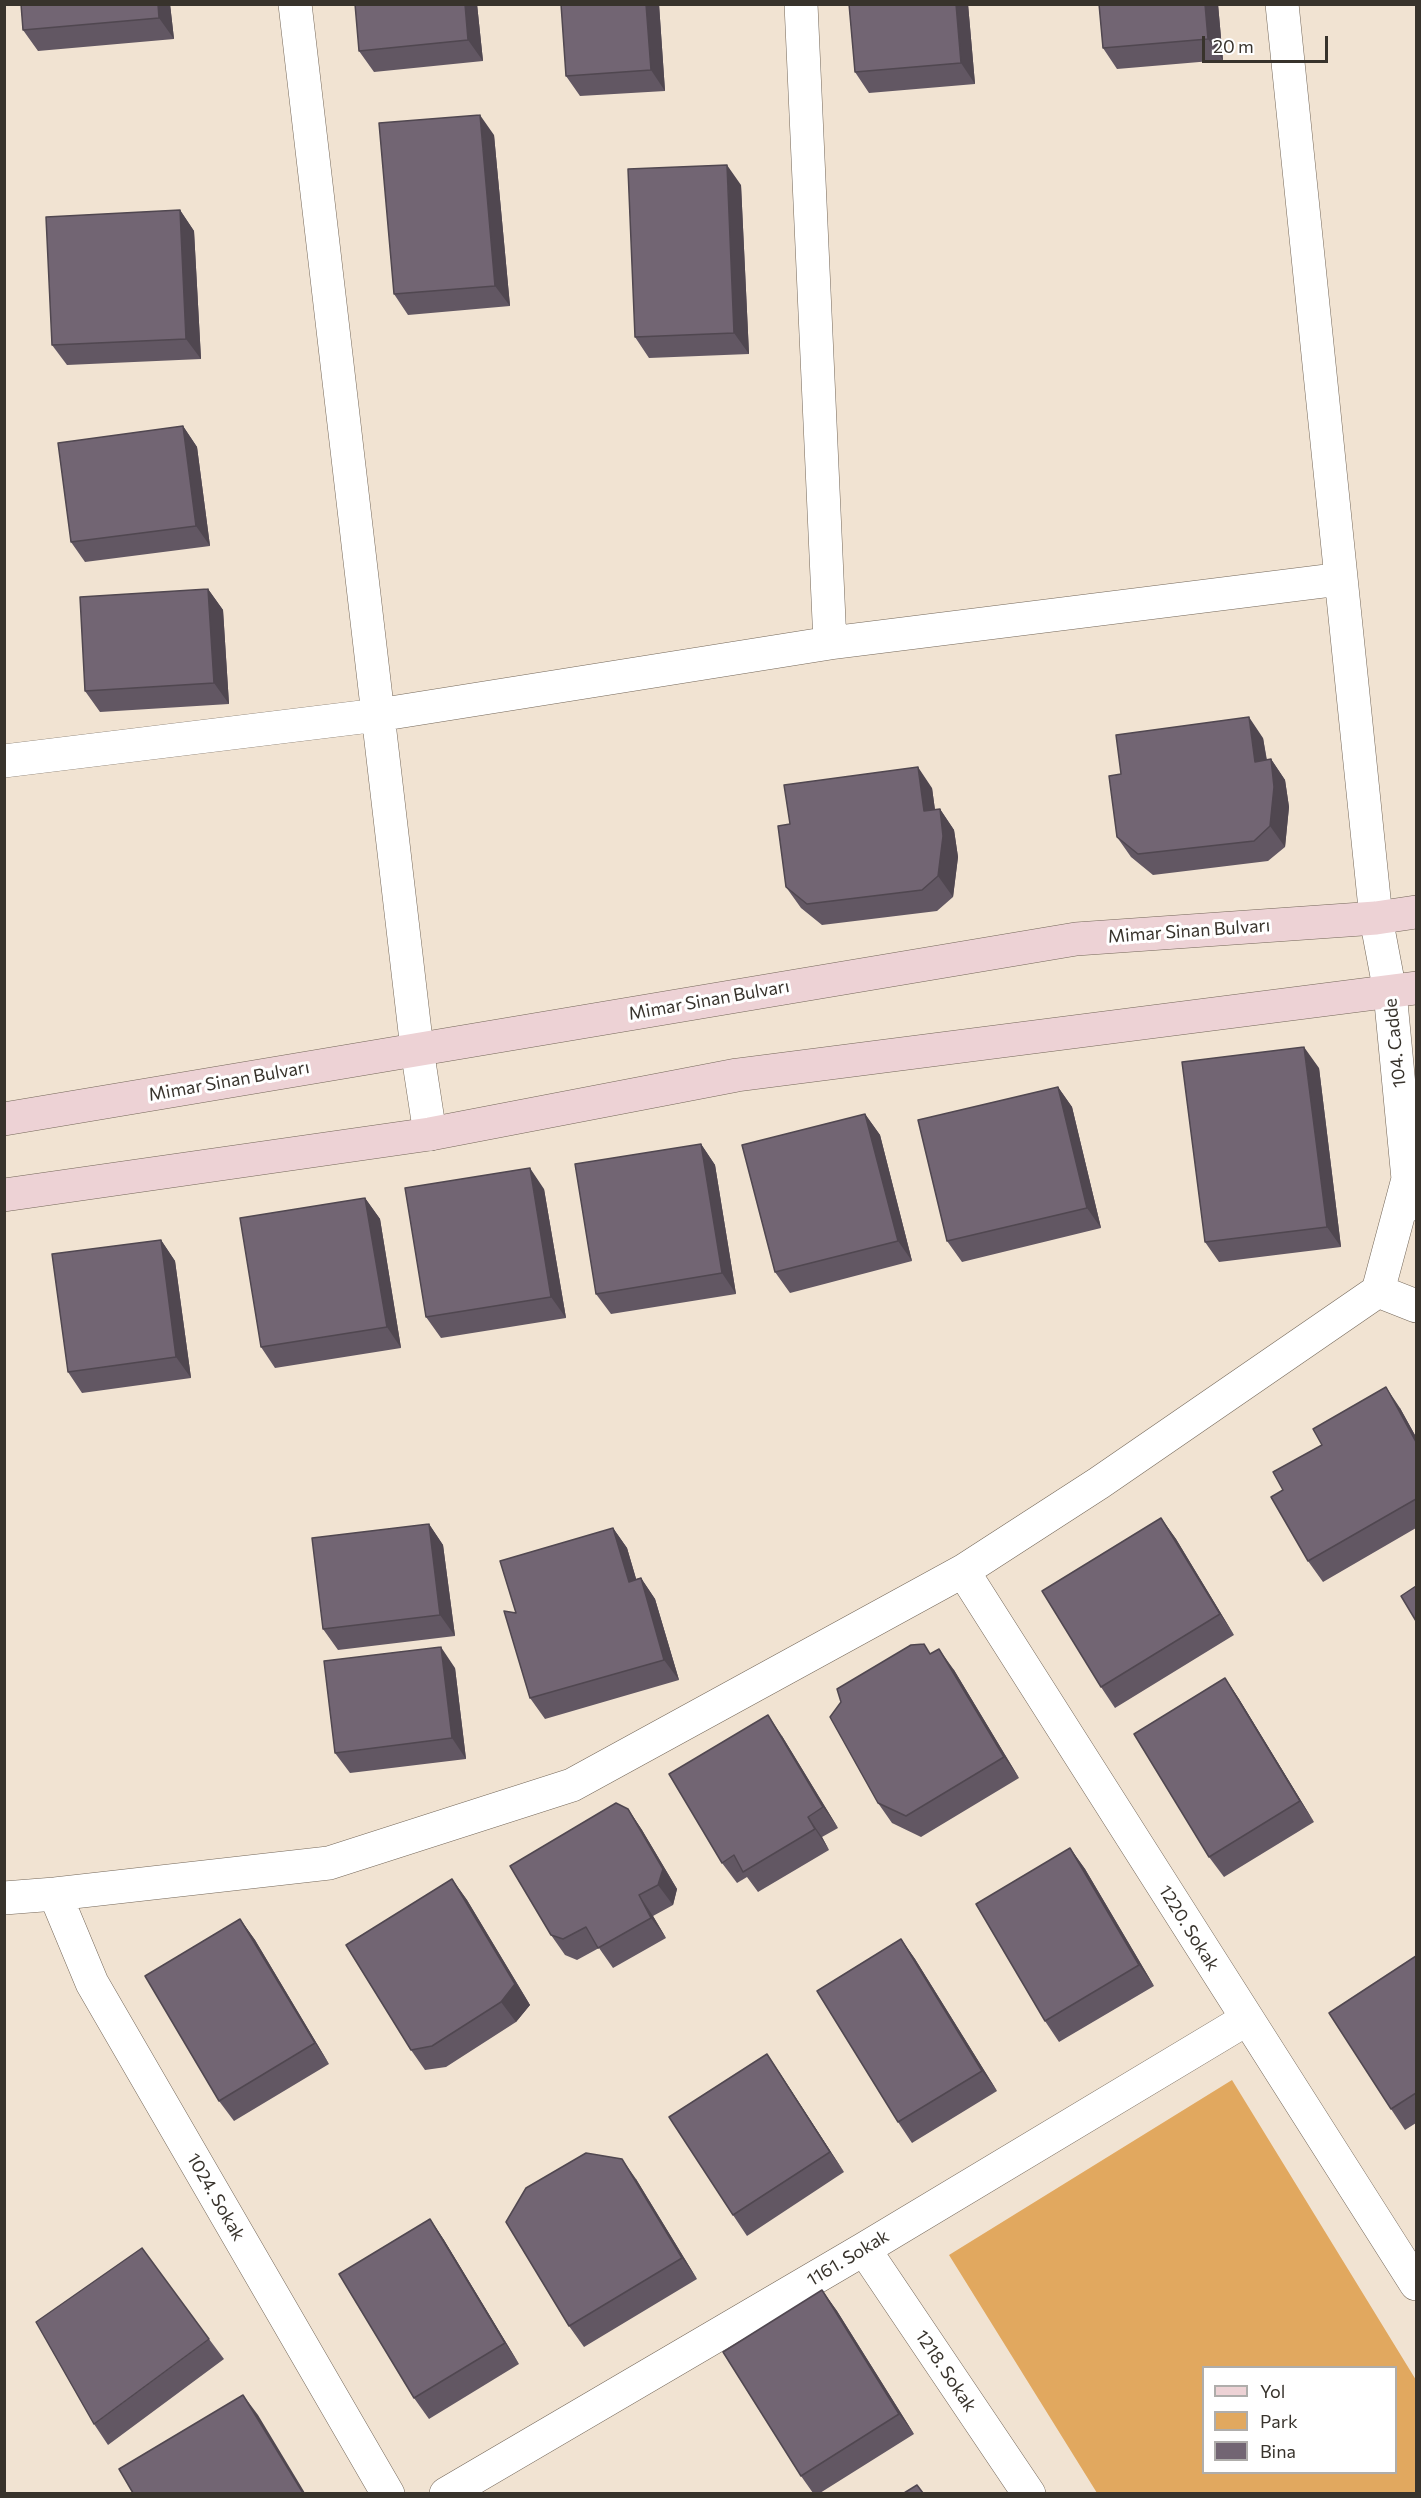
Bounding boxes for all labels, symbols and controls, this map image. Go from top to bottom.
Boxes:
scale bar [1205,24,1331,62]
text: 20 m [1213,35,1254,57]
street label: Mimar Sinan Bulvarı [1107,915,1271,947]
street label: Mimar Sinan Bulvarı [627,975,791,1025]
street label: 104. Cadde [1380,997,1410,1089]
street label: Mimar Sinan Bulvarı [147,1056,311,1106]
street label: 1220. Sokak [1154,1881,1224,1975]
street label: 1024. Sokak [182,2149,250,2245]
street label: 1161. Sokak [803,2225,893,2291]
street label: 1218. Sokak [911,2326,981,2416]
legend [1202,2366,1397,2474]
text: Yol [1260,2380,1285,2402]
text: Park [1260,2410,1298,2432]
text: Bina [1260,2440,1296,2462]

